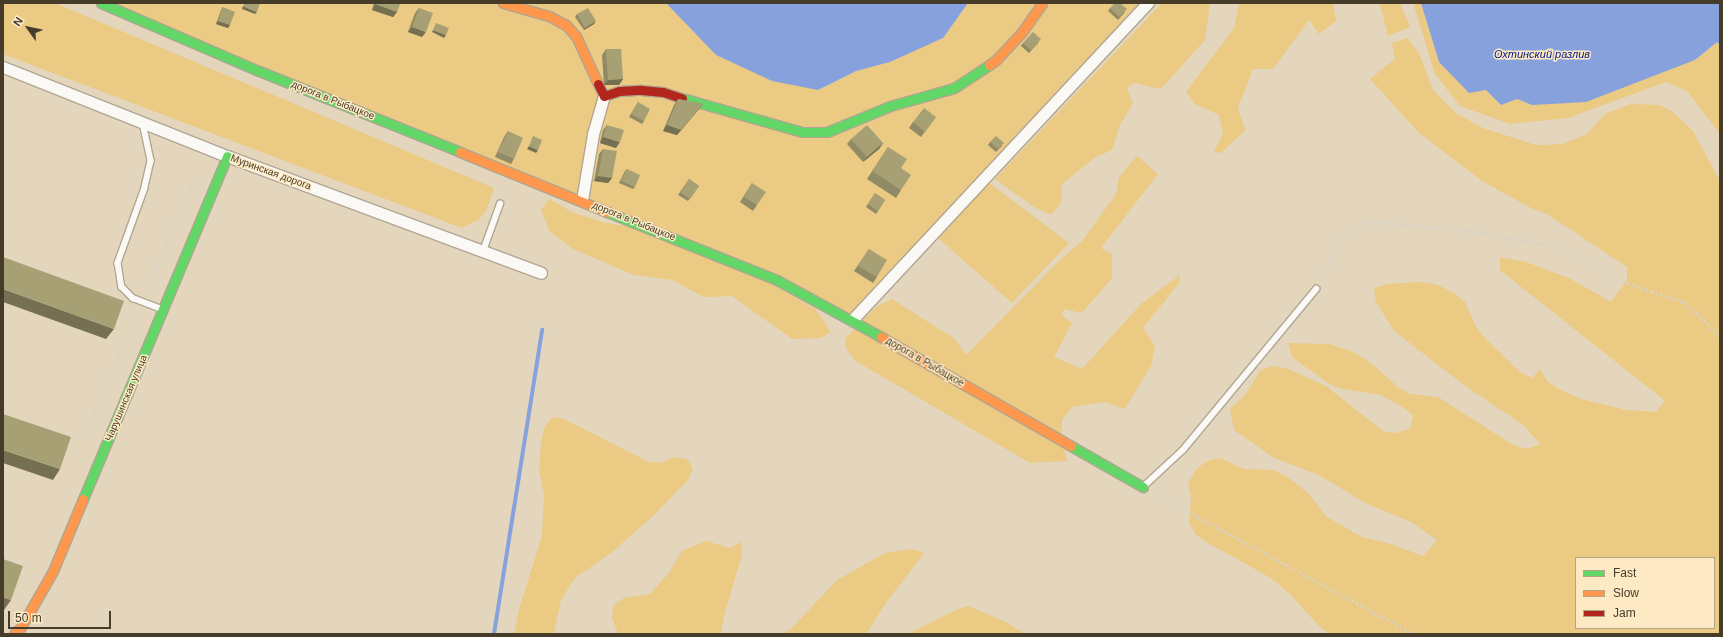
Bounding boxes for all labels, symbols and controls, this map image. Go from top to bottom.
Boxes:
north arrow [8,8,48,48]
text: N [11,15,25,28]
water label: Охтинский разлив [1494,47,1590,61]
street label: дорога в Рыбацкое [290,78,376,122]
street label: Муринская дорога [229,152,313,192]
street label: дорога в Рыбацкое [591,199,677,243]
street label: дорога в Рыбацкое [884,335,966,389]
street label: Чарушинская улица [102,353,150,443]
legend [1575,557,1715,629]
text: Fast [1613,566,1636,580]
text: Slow [1613,586,1639,600]
scale bar [10,603,113,629]
text: Jam [1613,606,1636,620]
text: 50 m [15,611,42,625]

